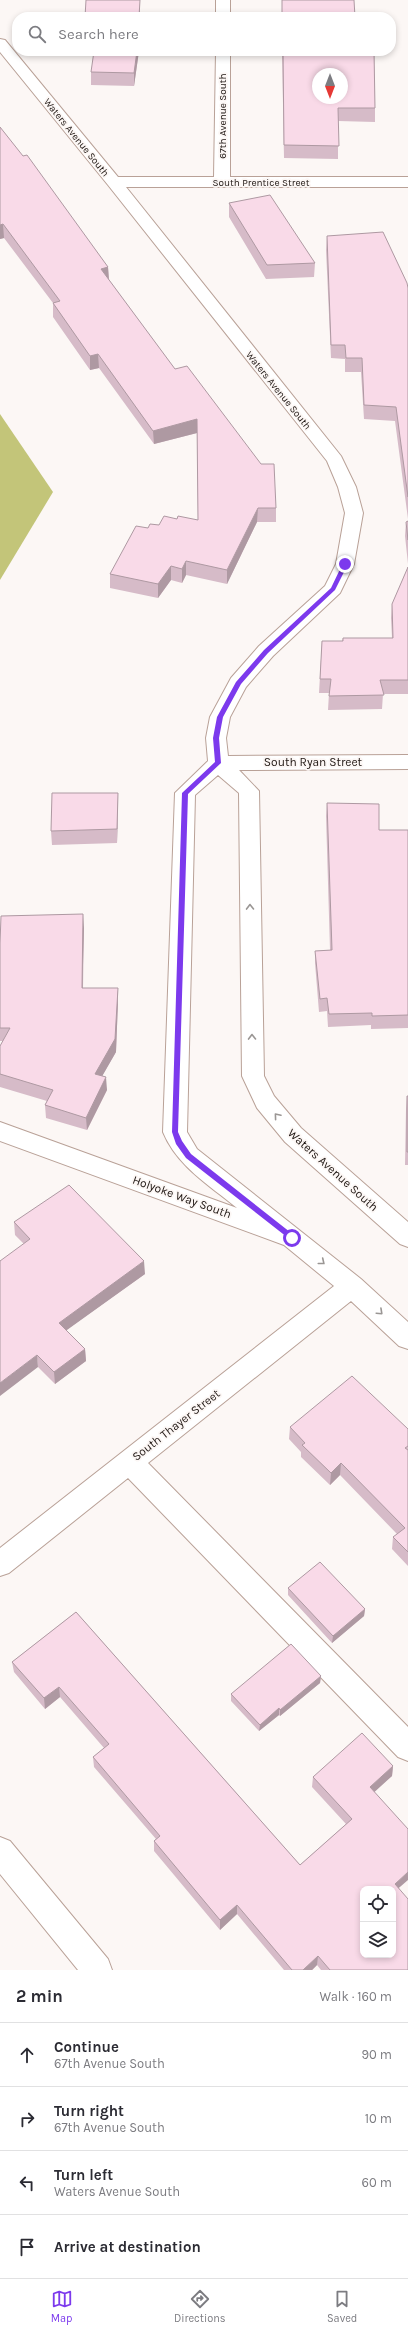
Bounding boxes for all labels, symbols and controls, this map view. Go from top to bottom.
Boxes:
search box [12,12,396,56]
icon: search [26,23,48,45]
text: Search here [58,25,139,43]
north arrow [312,68,348,104]
street label: 67th Avenue South [217,73,229,159]
street label: Waters Avenue South [41,96,111,179]
street label: South Prentice Street [213,177,310,189]
street label: Waters Avenue South [243,349,313,432]
route end [336,555,354,573]
street label: South Ryan Street [264,755,363,769]
one-way arrow [246,904,255,910]
one-way arrow [248,1034,257,1040]
one-way arrow [274,1113,281,1121]
street label: Waters Avenue South [285,1126,381,1214]
street label: Holyoke Way South [131,1173,233,1221]
route start [283,1229,301,1247]
one-way arrow [318,1257,325,1264]
one-way arrow [375,1307,383,1315]
street label: South Thayer Street [129,1386,223,1464]
map controls [360,1886,396,1958]
button: locate [360,1886,396,1922]
button: layers [360,1922,396,1958]
text: 2 min [16,1986,63,2006]
text: Walk · 160 m [319,1989,392,2004]
text: Continue [54,2038,119,2056]
icon: ahead [16,2044,38,2066]
text: 90 m [361,2047,392,2062]
text: 67th Avenue South [54,2056,165,2071]
text: Turn right [54,2102,124,2120]
icon: right [16,2108,38,2130]
text: 10 m [365,2111,392,2126]
text: 67th Avenue South [54,2120,165,2135]
text: Turn left [54,2166,113,2184]
icon: left [16,2172,38,2194]
text: 60 m [362,2175,392,2190]
text: Waters Avenue South [54,2184,180,2199]
icon: arrive [16,2236,38,2258]
text: Arrive at destination [54,2238,201,2256]
tab: Map [51,2288,73,2325]
tab: Directions [174,2288,226,2325]
tab: Saved [327,2288,357,2325]

